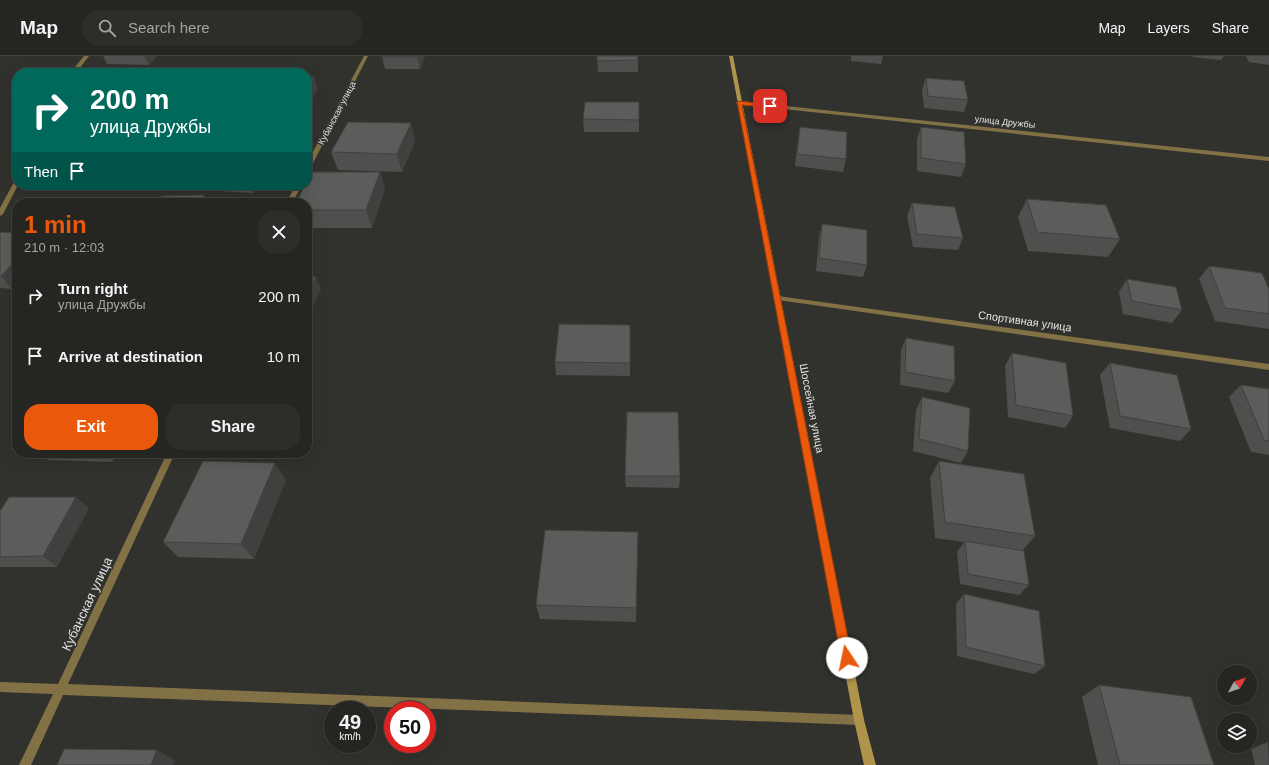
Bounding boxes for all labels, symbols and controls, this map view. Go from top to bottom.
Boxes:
search box [82,10,362,46]
text: Map [20,17,58,38]
icon: search [96,17,118,39]
text: Search here [128,19,210,36]
text: Map [1098,20,1126,36]
text: Layers [1148,20,1190,36]
text: Share [1212,20,1249,36]
street label: Кубанская улица [316,80,358,146]
icon: right [24,84,76,136]
text: 200 m [90,84,169,115]
pin [753,89,787,123]
icon: arrive [759,95,781,117]
street label: улица Дружбы [974,114,1036,130]
text: улица Дружбы [90,117,211,137]
icon: arrive [66,160,88,182]
text: Then [24,163,58,180]
text: 1 min [24,211,87,238]
button: close [258,211,300,253]
text: 210 m · 12:03 [24,240,104,255]
text: Turn right [58,280,128,297]
icon: right [24,285,46,307]
text: 200 m [258,288,300,305]
text: улица Дружбы [58,297,146,312]
street label: Спортивная улица [977,308,1073,334]
icon: arrive [24,345,46,367]
text: Arrive at destination [58,348,203,365]
text: 10 m [267,348,300,365]
street label: Шоссейная улица [797,362,827,455]
button: Exit [24,404,158,450]
button: Share [166,404,300,450]
street label: Кубанская улица [59,554,116,653]
position arrow [826,637,868,679]
north arrow [1217,665,1257,705]
map controls [1217,665,1257,753]
speed limit sign: 50 [384,701,436,753]
text: 49 [339,711,361,733]
button: layers [1217,713,1257,753]
text: km/h [339,731,361,742]

